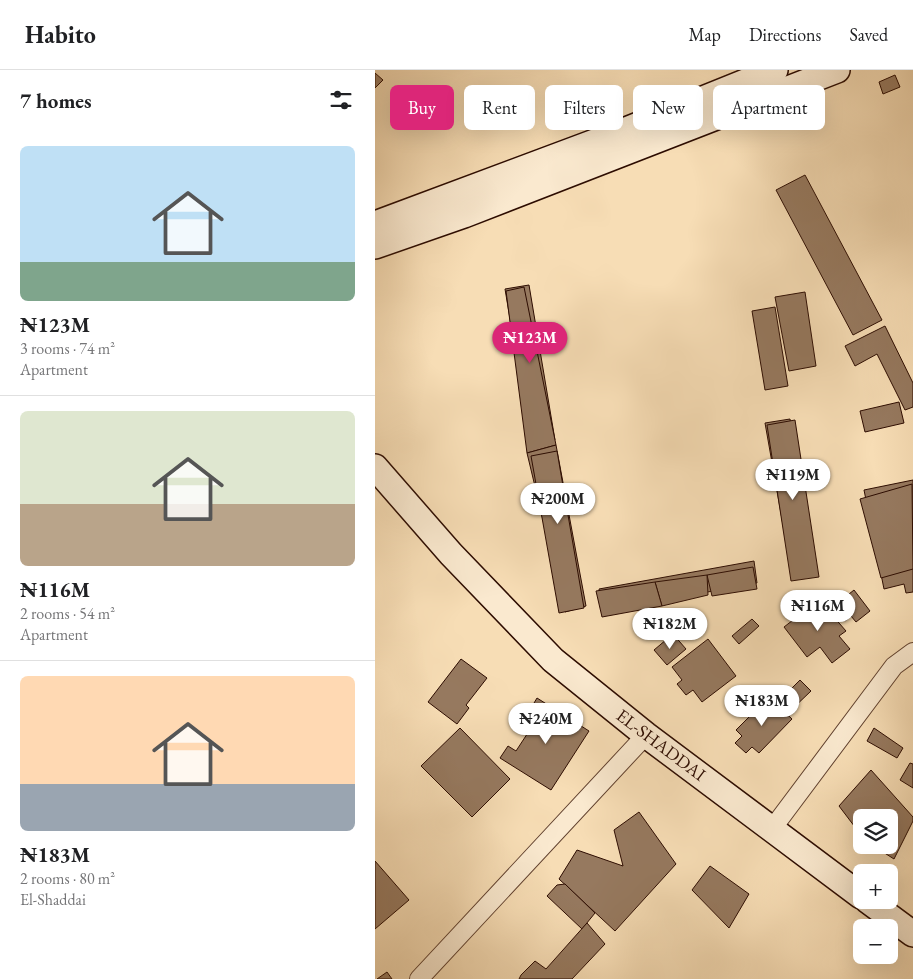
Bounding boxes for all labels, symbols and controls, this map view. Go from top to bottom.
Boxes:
text: Habito [25,19,96,50]
text: Map [689,23,721,46]
text: Directions [749,23,821,46]
text: Saved [849,23,888,46]
chip: Buy [390,85,454,130]
chip: Rent [464,85,535,130]
chip: Filters [545,85,623,130]
chip: New [633,85,703,130]
chip: Apartment [713,85,825,130]
icon: filters [327,86,355,114]
text: 7 homes [20,87,92,114]
icon: home [143,178,233,268]
text: ₦123M [20,311,90,338]
pin: ₦123M [495,322,565,364]
text: ₦123M [503,327,557,348]
text: 3 rooms · 74 m² [20,338,115,359]
text: Apartment [20,359,88,380]
icon: home [143,444,233,534]
pin: ₦119M [758,458,828,501]
text: ₦119M [766,464,820,485]
pin: ₦200M [523,482,593,525]
text: ₦200M [531,488,585,509]
text: ₦116M [20,576,90,603]
pin: ₦116M [783,590,853,632]
text: ₦116M [791,595,845,616]
text: 2 rooms · 54 m² [20,603,115,624]
pin: ₦182M [635,608,705,650]
text: ₦182M [643,613,697,634]
text: Apartment [20,624,88,645]
pin: ₦183M [727,684,797,727]
text: ₦183M [735,690,789,711]
pin: ₦240M [511,702,581,745]
street label: EL-SHADDAI [612,703,711,786]
text: ₦240M [519,708,573,729]
icon: home [143,709,233,799]
map controls [853,809,898,964]
button: layers [853,809,898,854]
text: ₦183M [20,841,90,868]
button: + [853,864,898,909]
text: 2 rooms · 80 m² [20,868,115,889]
text: El-Shaddai [20,889,86,910]
button: − [853,919,898,964]

